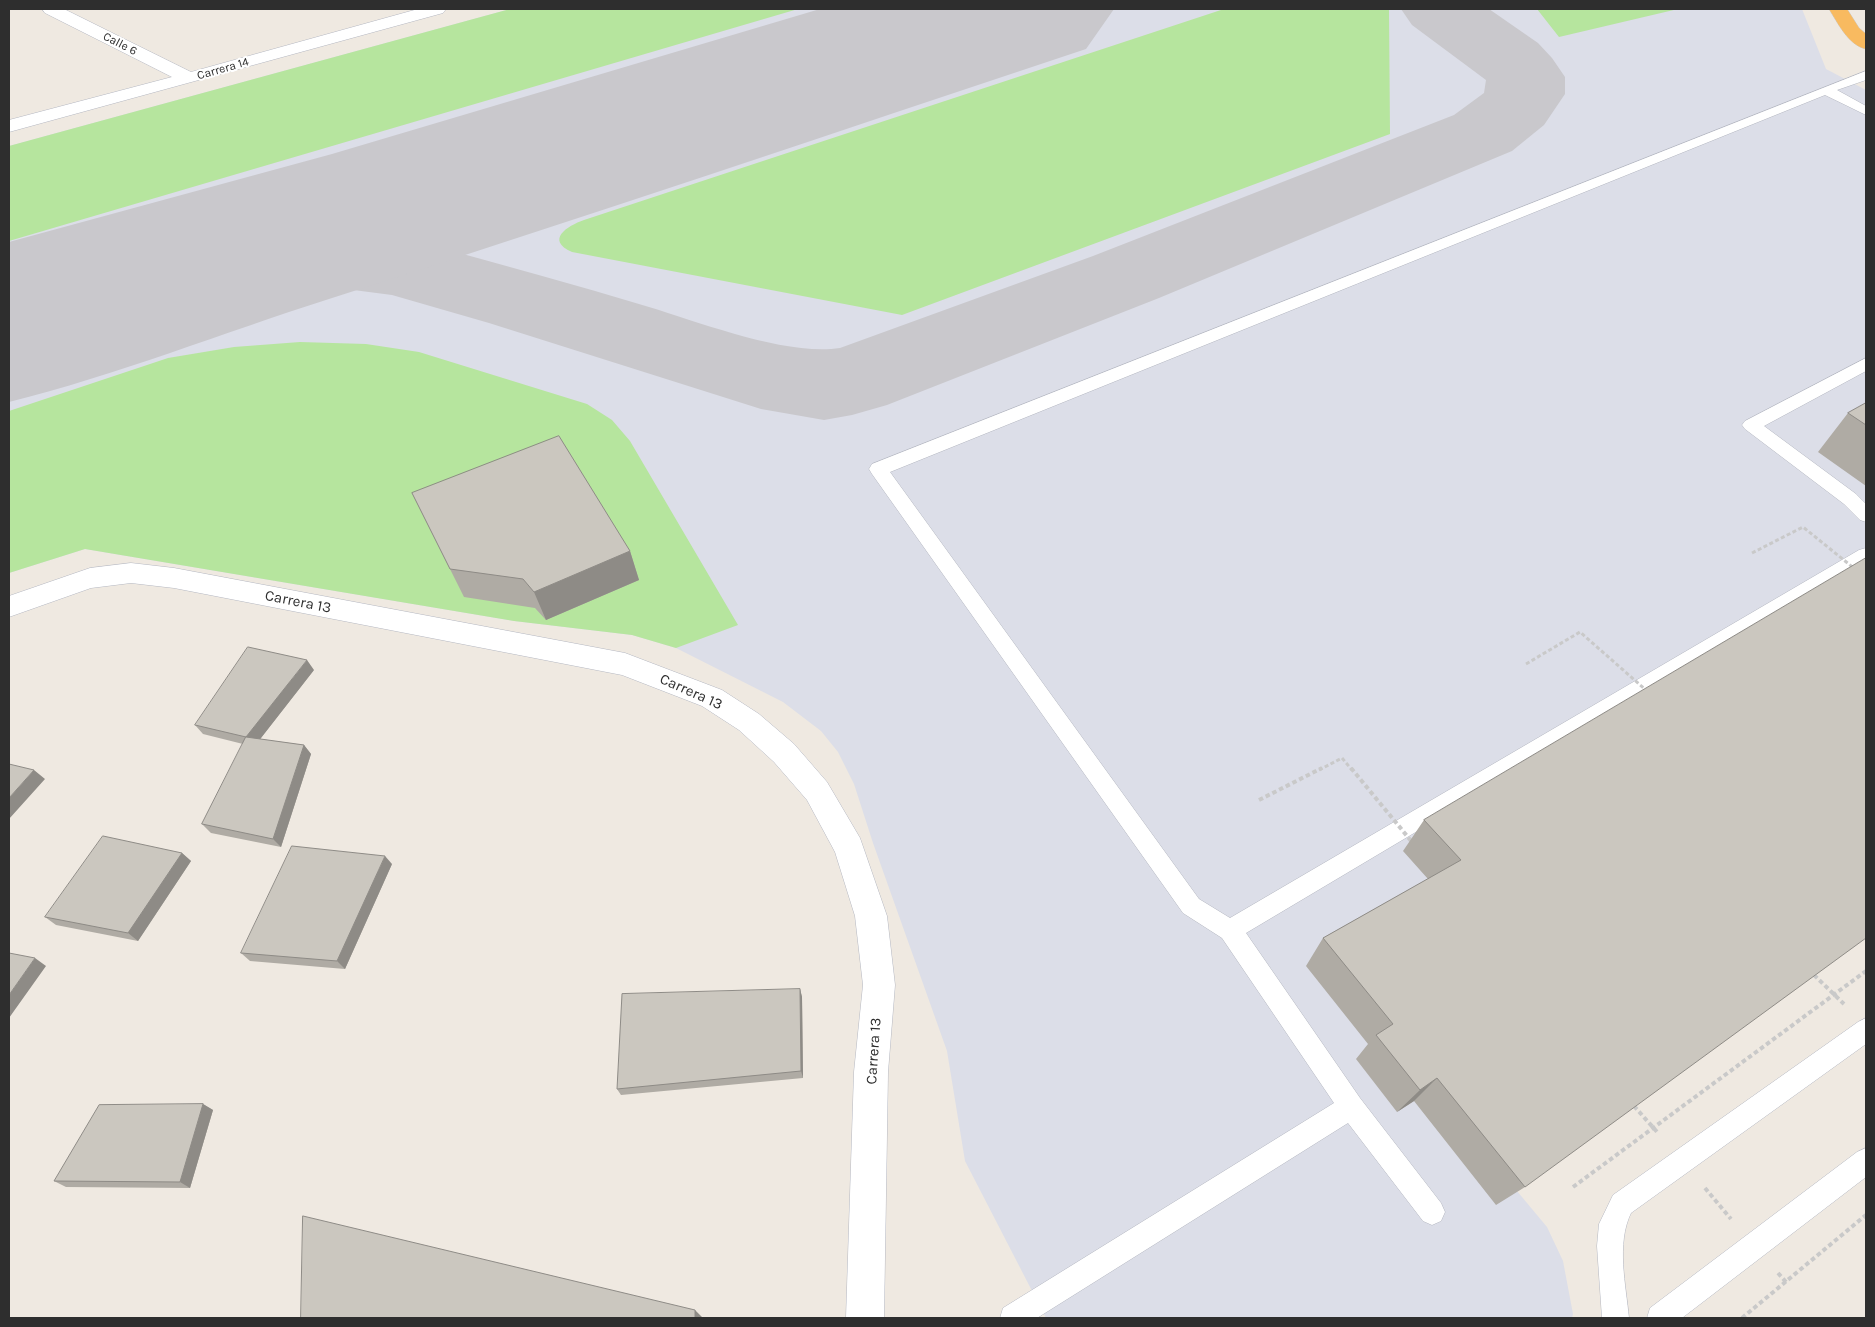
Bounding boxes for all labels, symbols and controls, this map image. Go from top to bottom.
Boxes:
street label: Calle 6 [100,29,140,59]
street label: Carrera 14 [195,55,251,83]
street label: Carrera 13 [263,587,333,617]
street label: Carrera 13 [657,670,725,714]
street label: Carrera 13 [863,1017,885,1085]

